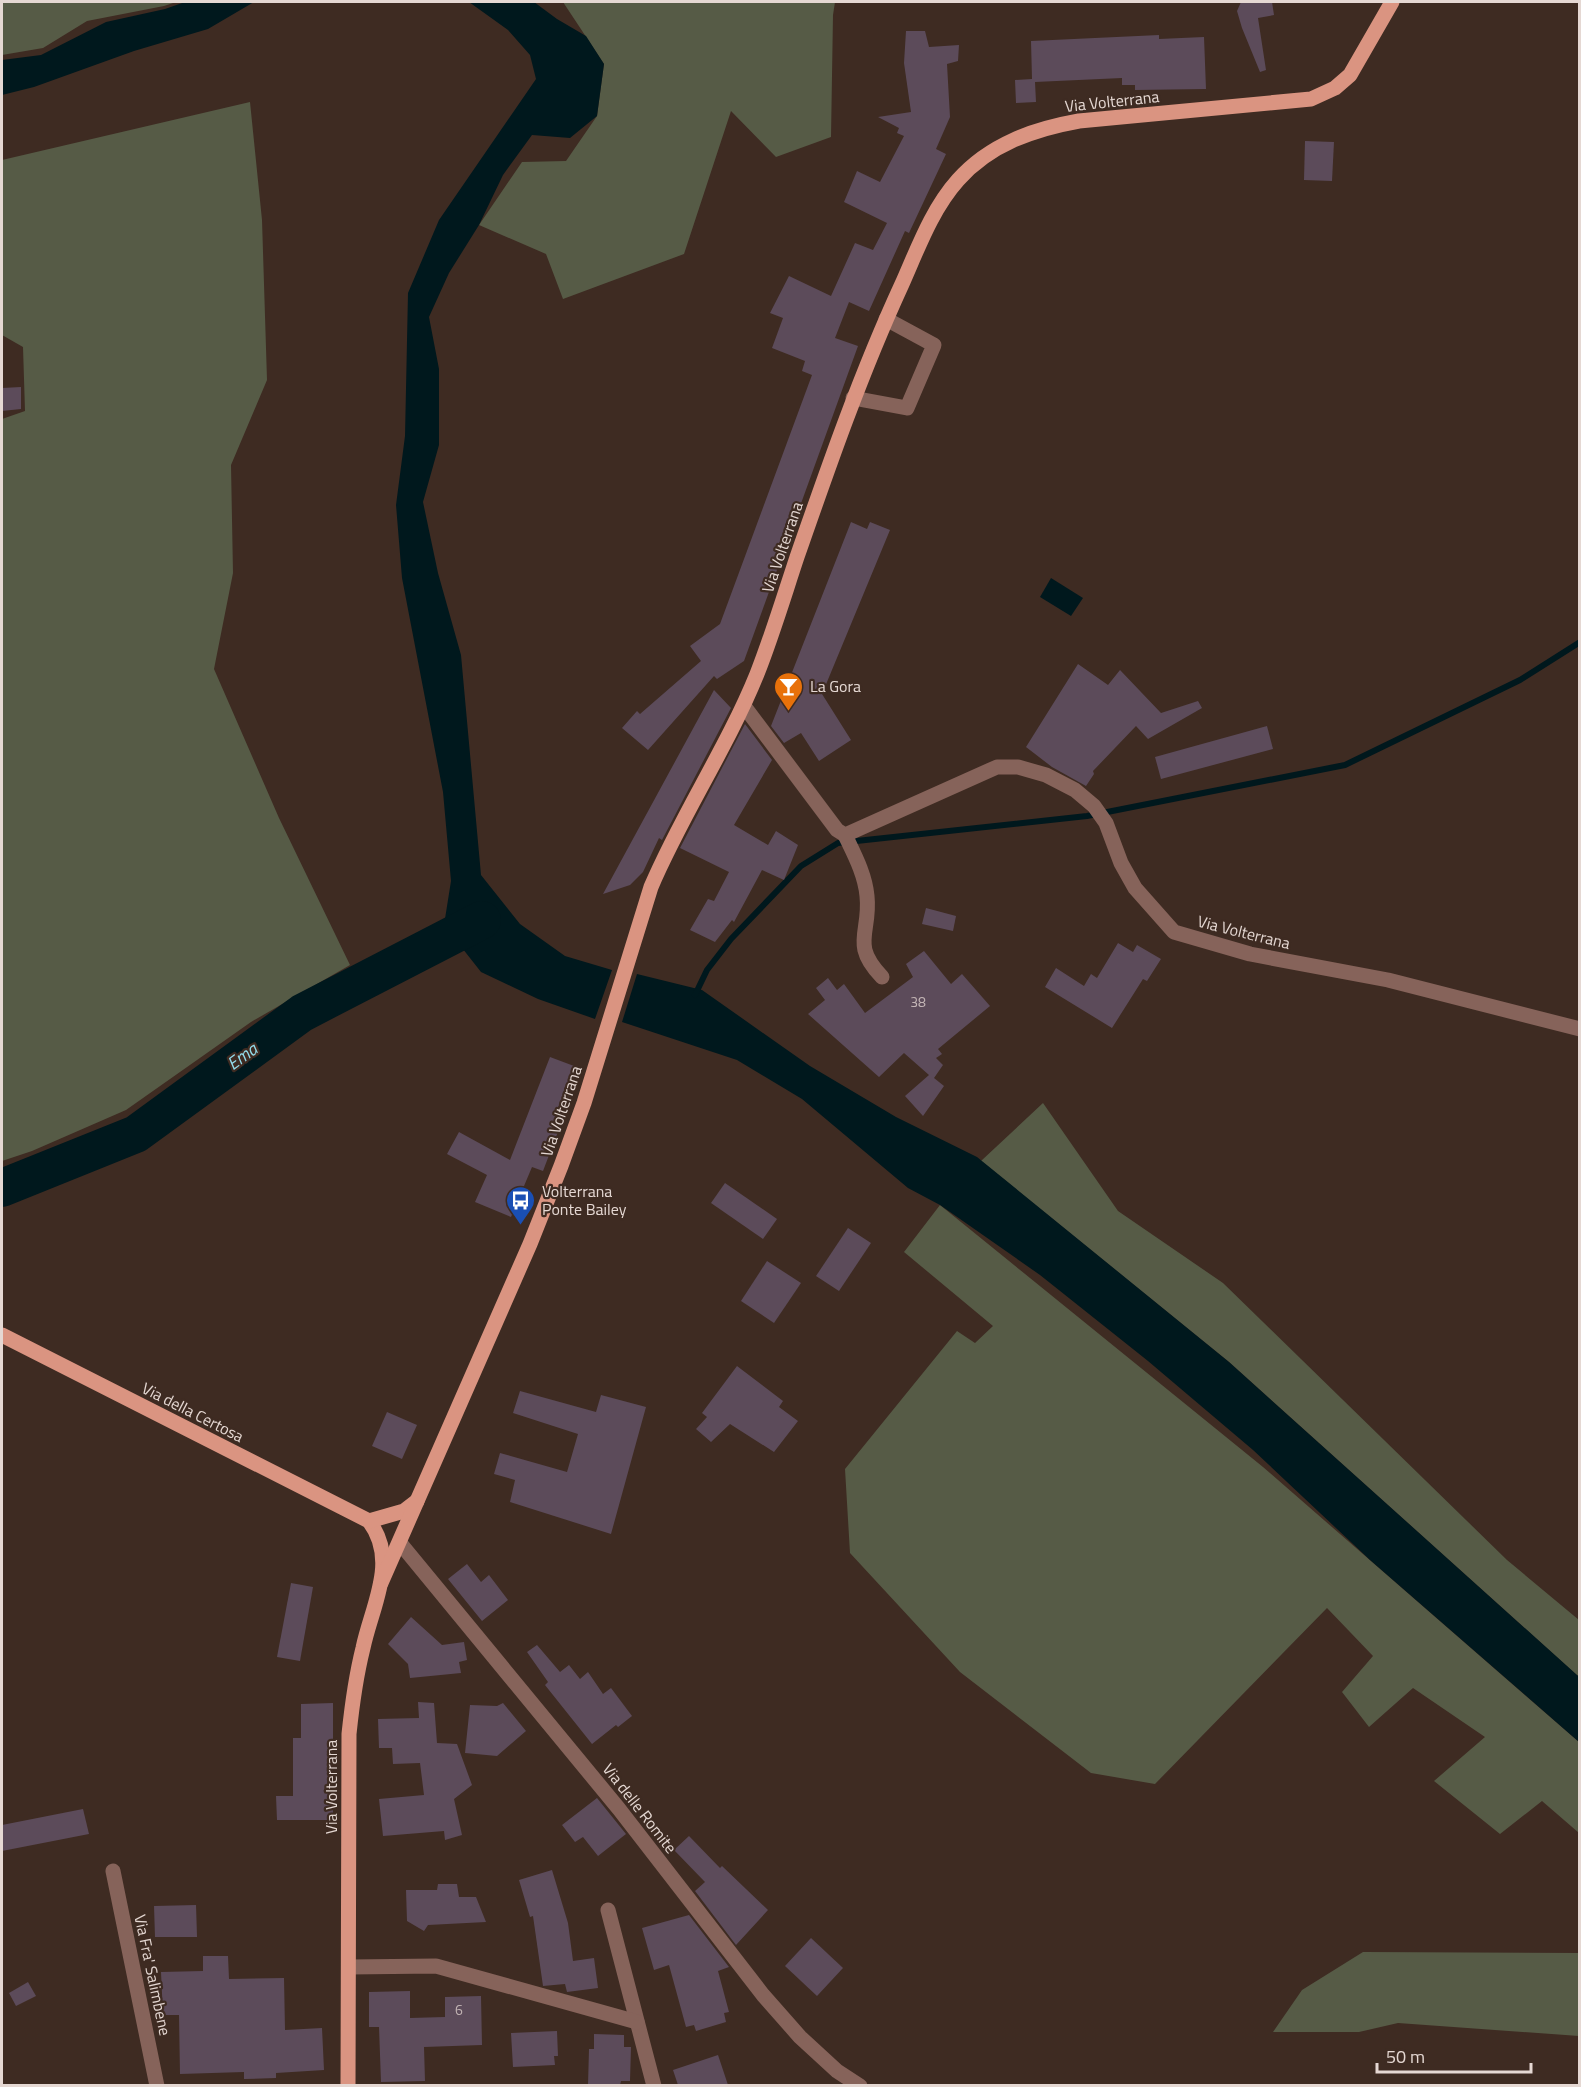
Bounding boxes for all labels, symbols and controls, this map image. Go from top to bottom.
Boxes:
street label: Via Volterrana [1064,84,1160,118]
street label: Via Volterrana [755,498,809,596]
bar icon: La Gora [773,670,805,712]
place label: La Gora [810,674,861,698]
street label: Via Volterrana [1195,909,1293,955]
house number: 38 [910,991,926,1012]
water label: Ema [221,1035,264,1076]
street label: Via Volterrana [534,1062,588,1160]
place label: Volterrana Ponte Bailey [542,1179,627,1221]
bus stop icon: Volterrana Ponte Bailey [505,1184,537,1226]
street label: Via della Certosa [138,1376,248,1448]
street label: Via Volterrana [319,1740,343,1834]
street label: Via delle Romite [597,1758,683,1858]
street label: Via Fra' Salimbene [128,1912,178,2038]
house number: 6 [455,1999,463,2020]
scale bar [1377,2036,1532,2074]
text: 50 m [1386,2043,1425,2070]

